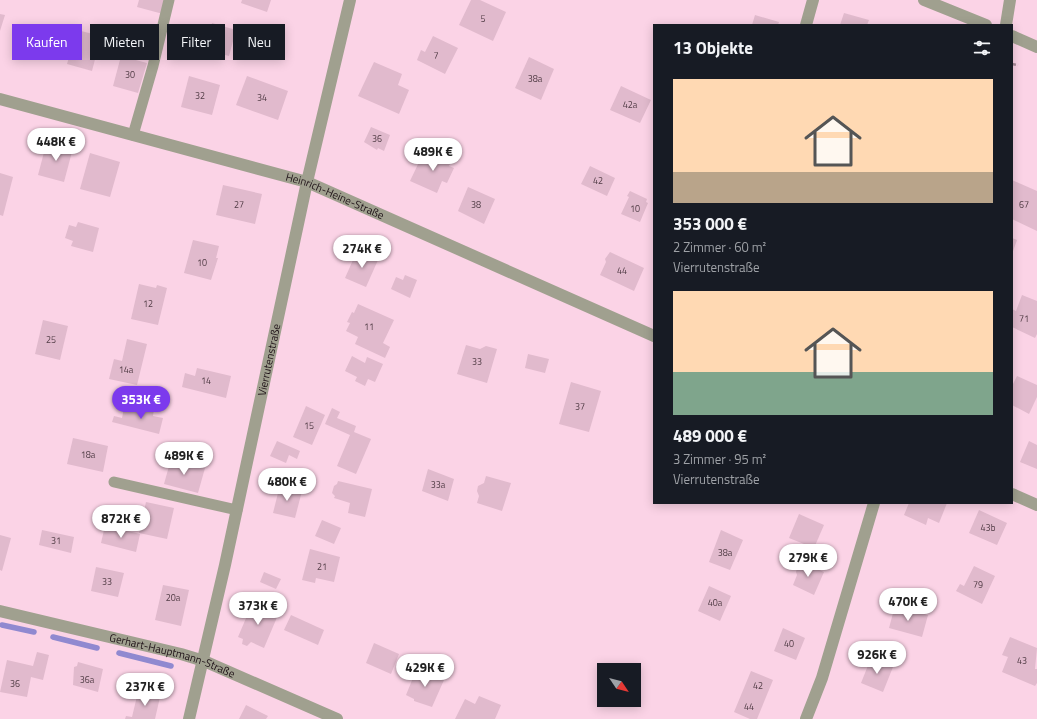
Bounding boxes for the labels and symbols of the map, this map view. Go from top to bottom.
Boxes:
house number: 5 [480,12,486,25]
house number: 7 [433,49,439,62]
house number: 30 [125,68,135,81]
house number: 38a [528,72,543,85]
house number: 32 [195,89,205,102]
house number: 34 [257,91,267,104]
house number: 42a [623,98,638,111]
pin: 448K € [23,128,89,162]
house number: 36 [372,132,382,145]
pin: 489K € [400,138,466,172]
street label: Heinrich-Heine-Straße [284,169,387,223]
house number: 42 [593,174,603,187]
house number: 27 [234,198,244,211]
house number: 38 [471,198,481,211]
house number: 67 [1019,198,1029,211]
house number: 10 [630,202,640,215]
pin: 274K € [329,235,395,269]
house number: 10 [197,256,207,269]
house number: 44 [617,264,627,277]
house number: 12 [143,297,153,310]
house number: 71 [1019,312,1029,325]
house number: 11 [364,320,374,333]
street label: Vierrutenstraße [253,322,285,397]
house number: 25 [46,333,56,346]
house number: 33 [472,355,482,368]
house number: 14a [119,363,134,376]
house number: 14 [201,374,211,387]
pin: 353K € [108,386,174,420]
house number: 37 [575,400,585,413]
house number: 15 [304,419,314,432]
pin: 489K € [151,442,217,476]
house number: 18a [81,448,96,461]
pin: 480K € [254,468,320,502]
house number: 33a [431,478,446,491]
pin: 872K € [88,505,154,539]
house number: 43b [981,521,996,534]
house number: 31 [51,534,61,547]
pin: 279K € [775,544,841,578]
house number: 38a [718,546,733,559]
house number: 21 [317,560,327,573]
house number: 33 [102,575,112,588]
house number: 79 [973,578,983,591]
pin: 470K € [875,588,941,622]
house number: 20a [166,591,181,604]
pin: 373K € [225,592,291,626]
house number: 40a [708,596,723,609]
street label: Gerhart-Hauptmann-Straße [108,629,238,682]
house number: 40 [784,637,794,650]
pin: 926K € [844,641,910,675]
pin: 429K € [392,654,458,688]
house number: 43 [1017,654,1027,667]
north arrow [597,663,641,707]
house number: 36a [80,673,95,686]
pin: 237K € [112,673,178,707]
house number: 36 [10,677,20,690]
house number: 42 [753,679,763,692]
house number: 44 [744,700,754,713]

